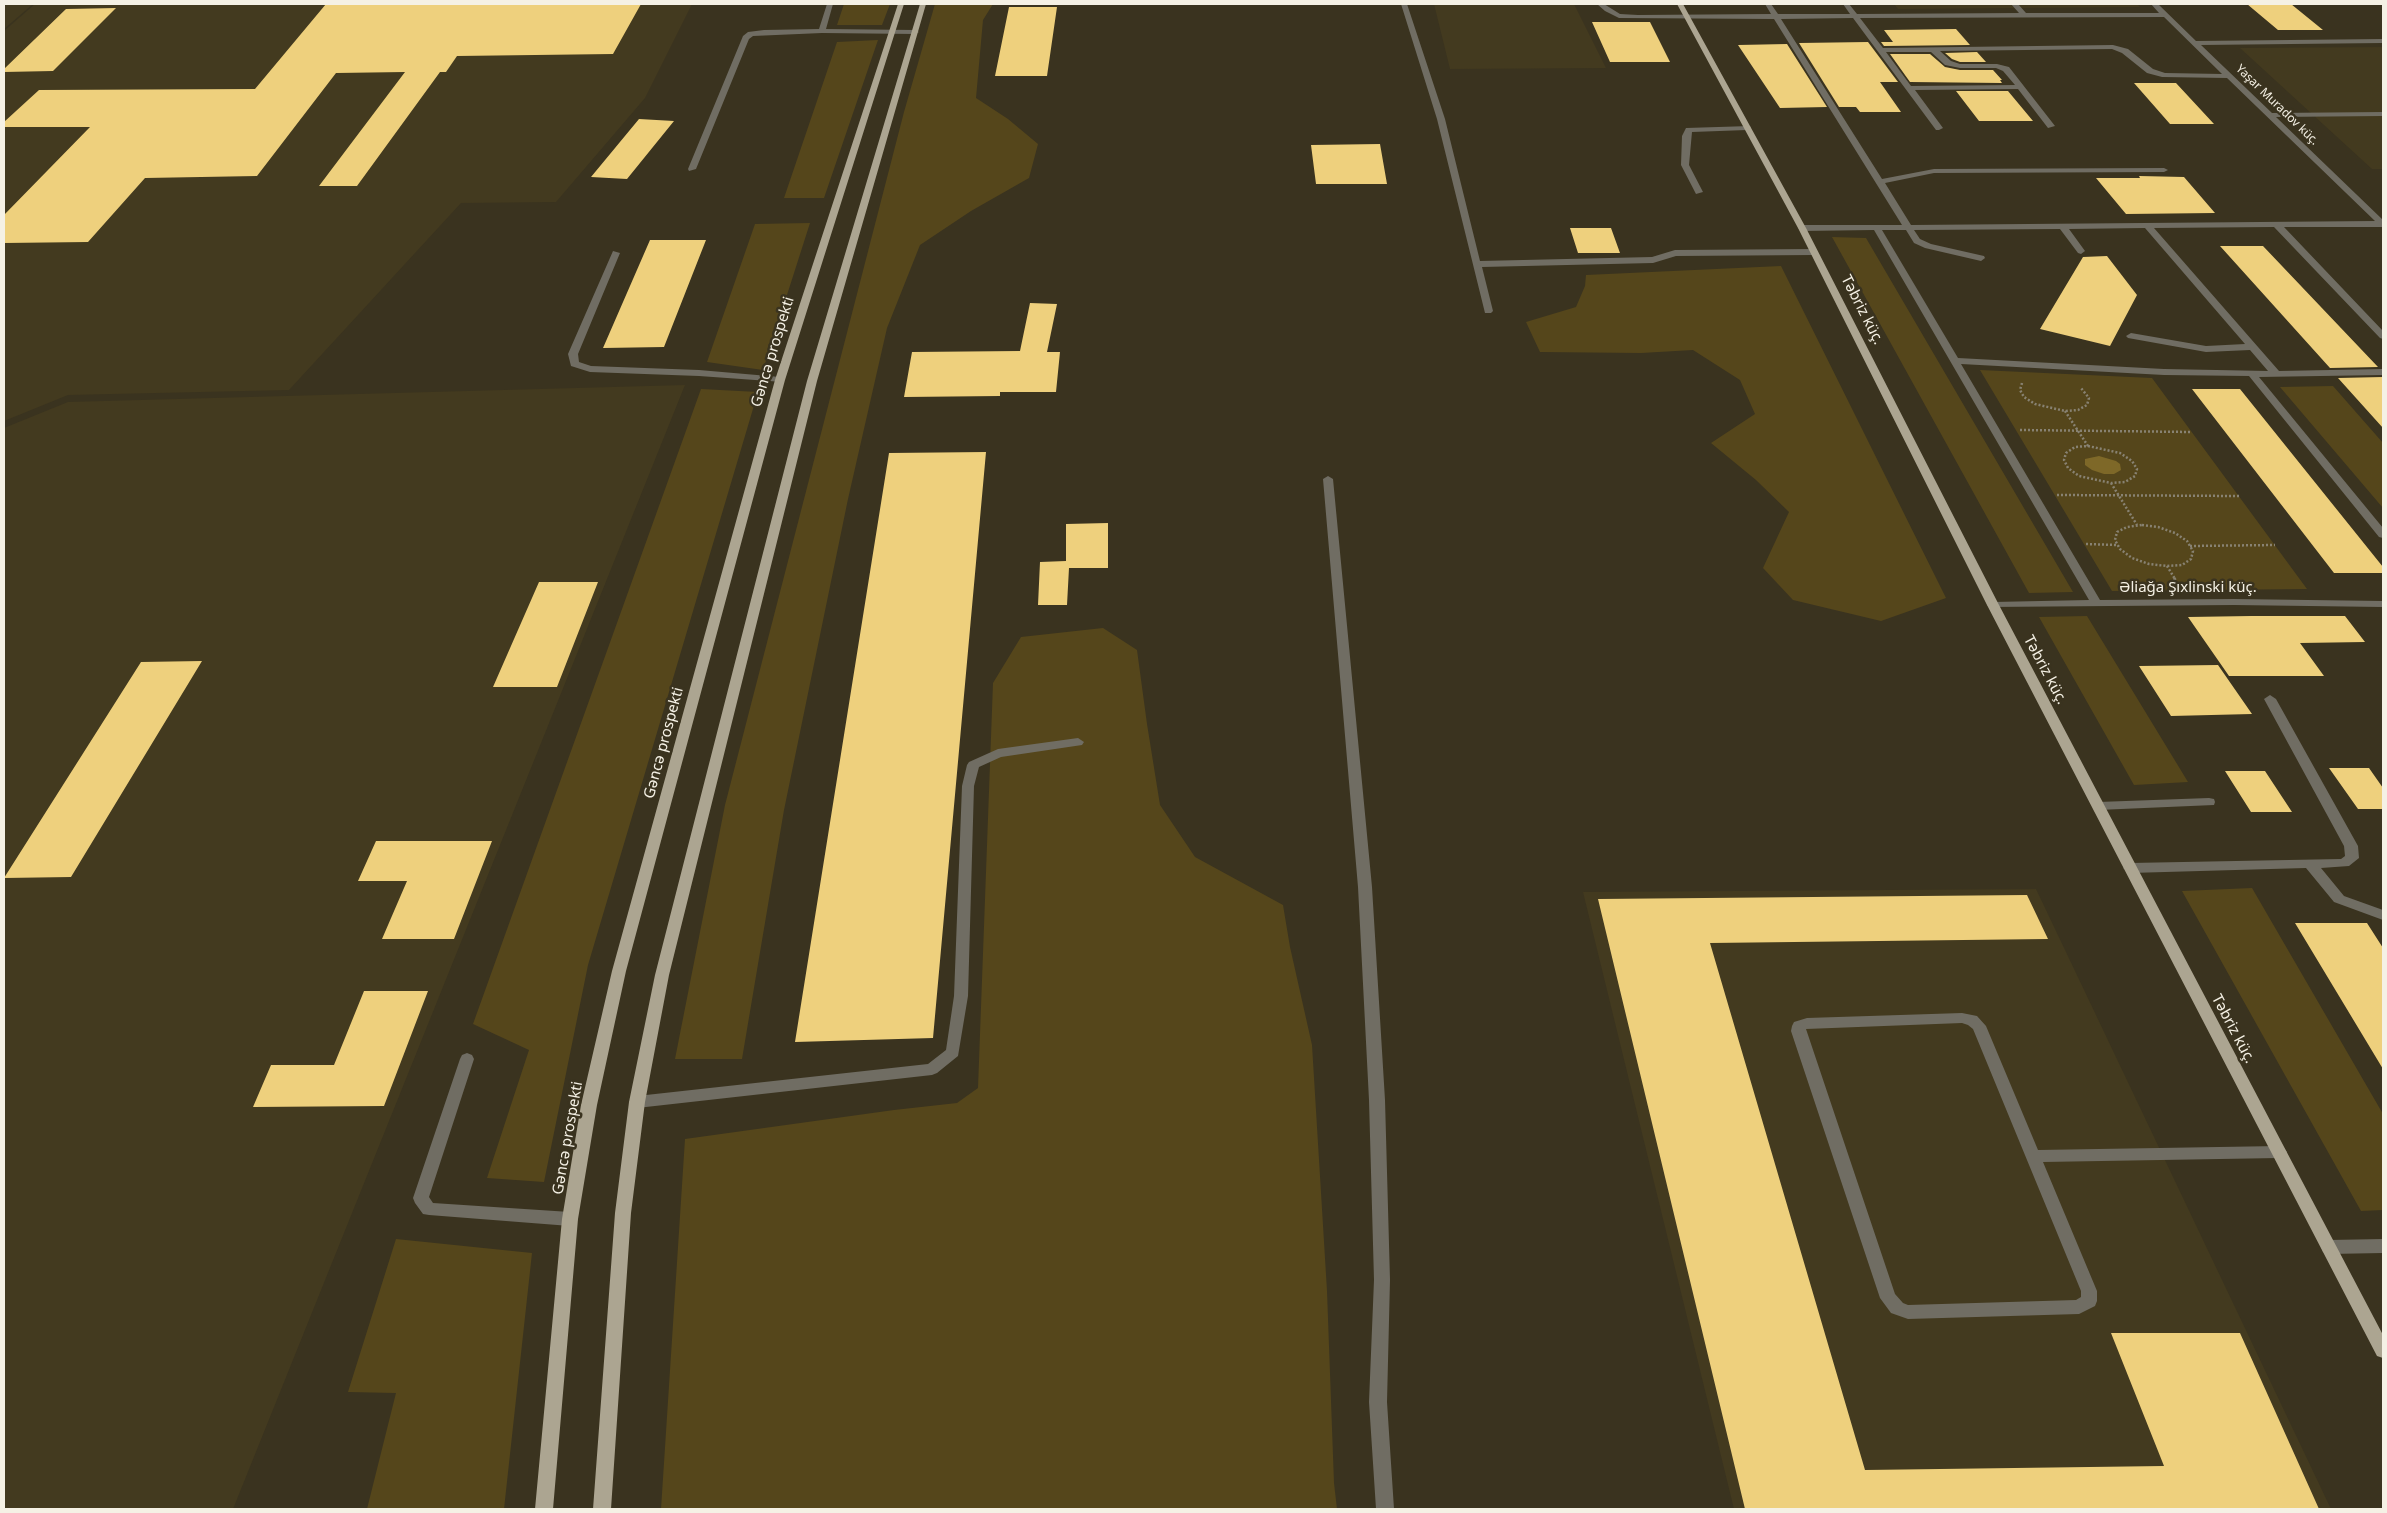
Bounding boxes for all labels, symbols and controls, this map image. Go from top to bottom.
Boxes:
street label: Yaşar Muradov küç. [2233,62,2321,148]
street label: Təbriz küç. [1837,272,1887,348]
street label: Gəncə prospekti [748,295,798,409]
street label: Əliağa Şıxlinski küç. [2119,579,2257,597]
street label: Təbriz küç. [2019,632,2071,708]
street label: Gəncə prospekti [640,685,688,801]
street label: Təbriz küç. [2207,991,2259,1067]
street label: Gəncə prospekti [549,1080,587,1196]

